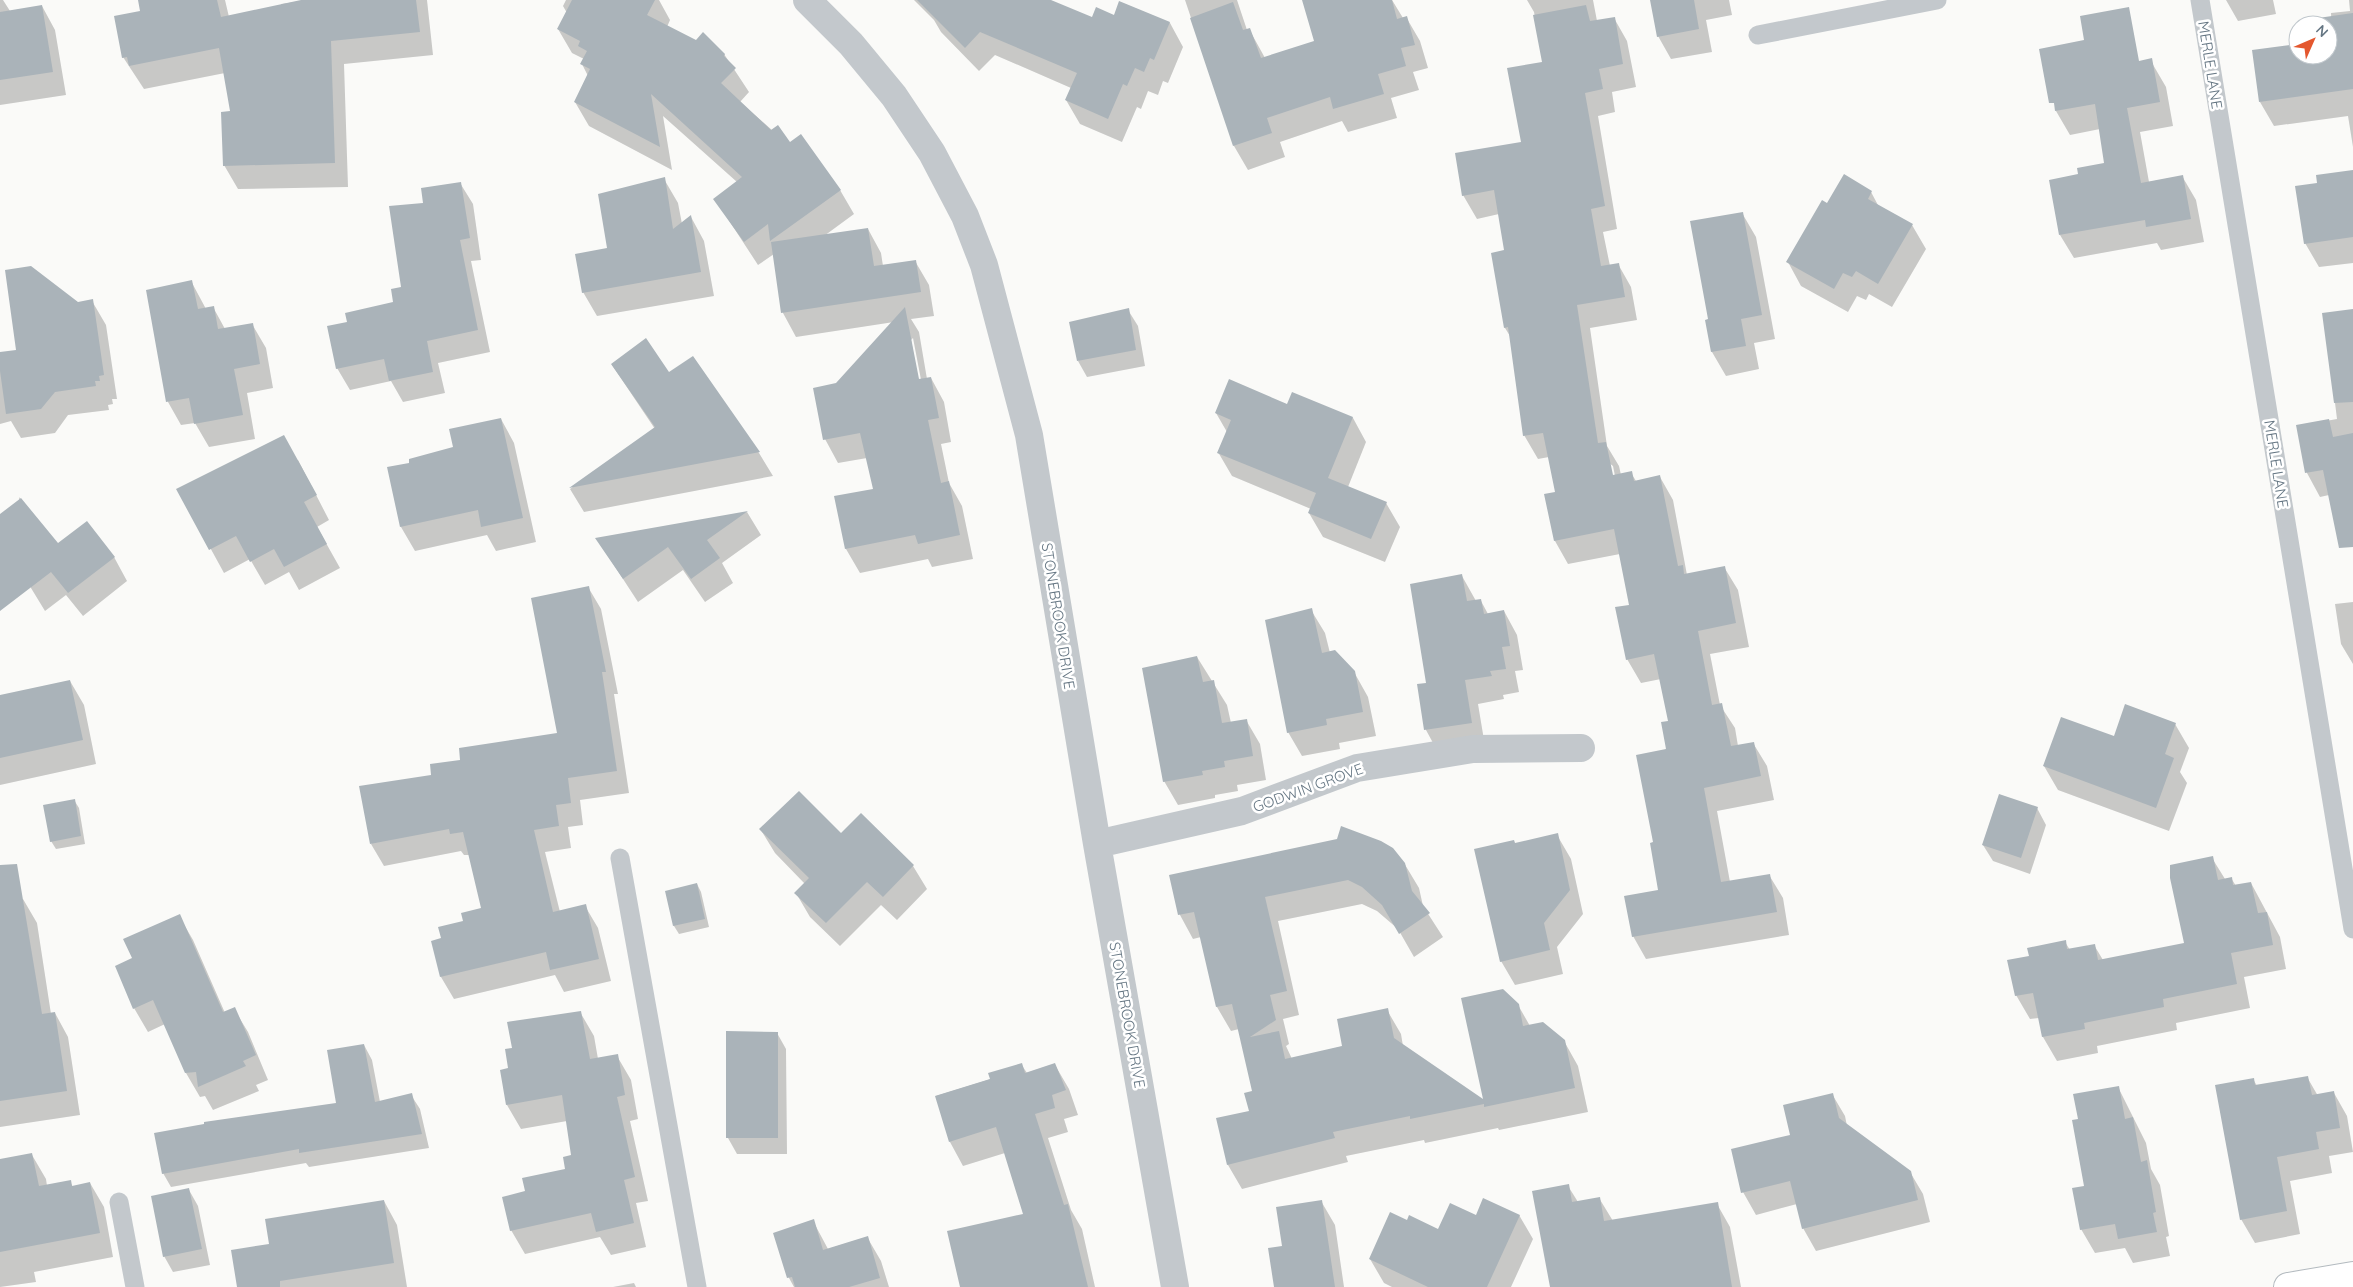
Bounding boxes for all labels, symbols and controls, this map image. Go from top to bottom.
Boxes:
north arrow [2288,15,2338,65]
street label: MERLE LANE [2194,20,2227,110]
text: N [2312,21,2332,41]
street label: MERLE LANE [2260,419,2293,509]
street label: STONEBROOK DRIVE [1038,541,1079,691]
street label: GODWIN GROVE [1250,759,1366,816]
street label: STONEBROOK DRIVE [1105,940,1150,1089]

